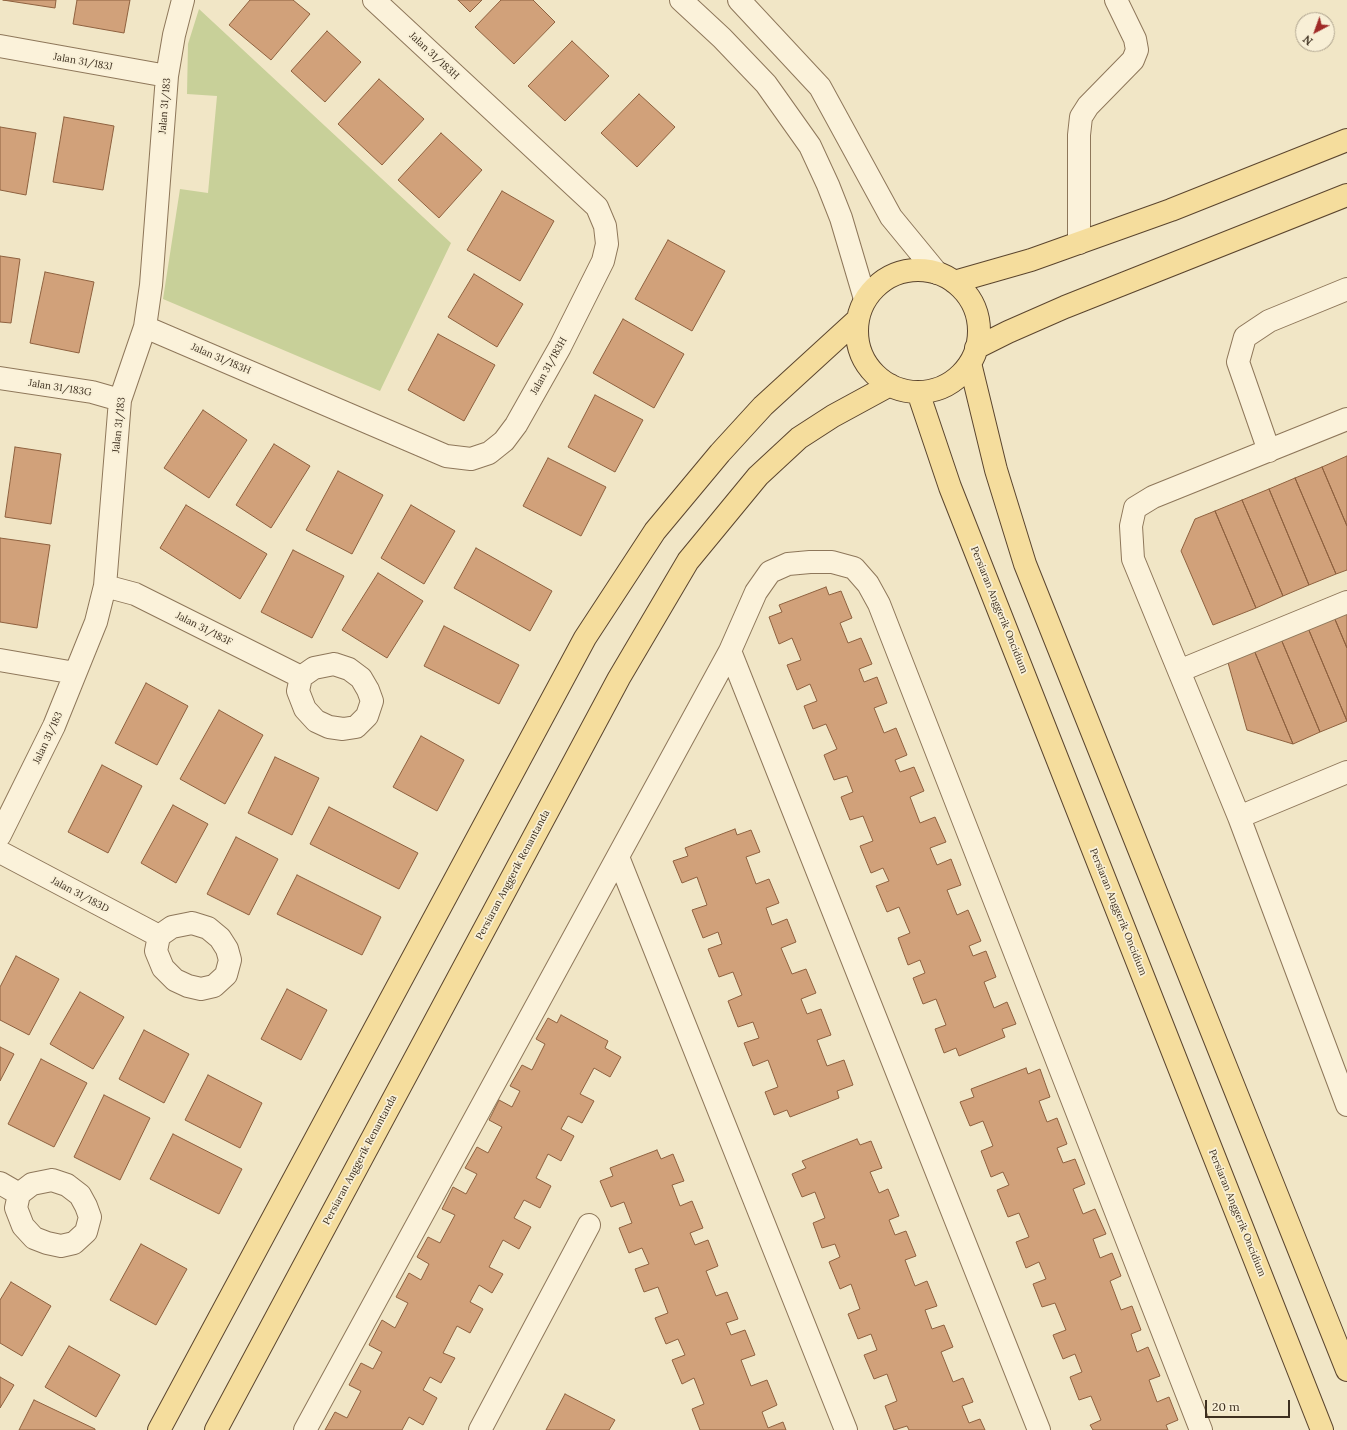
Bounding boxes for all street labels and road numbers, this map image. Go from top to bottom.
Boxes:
street label: Jalan 31/183H [407,30,461,82]
street label: Jalan 31/183J [53,51,113,73]
street label: Jalan 31/183 [157,78,173,134]
street label: Jalan 31/183H [528,335,570,397]
street label: Jalan 31/183H [189,341,253,377]
street label: Jalan 31/183G [28,377,92,399]
street label: Jalan 31/183 [110,396,128,454]
street label: Persiaran Anggerik Oncidium [968,545,1030,675]
street label: Jalan 31/183F [174,610,234,648]
street label: Jalan 31/183 [31,710,65,766]
street label: Persiaran Anggerik Renantanda [474,808,552,942]
street label: Persiaran Anggerik Oncidium [1087,847,1149,977]
street label: Jalan 31/183D [49,875,111,915]
street label: Persiaran Anggerik Renantanda [321,1093,399,1227]
street label: Persiaran Anggerik Oncidium [1206,1148,1268,1278]

